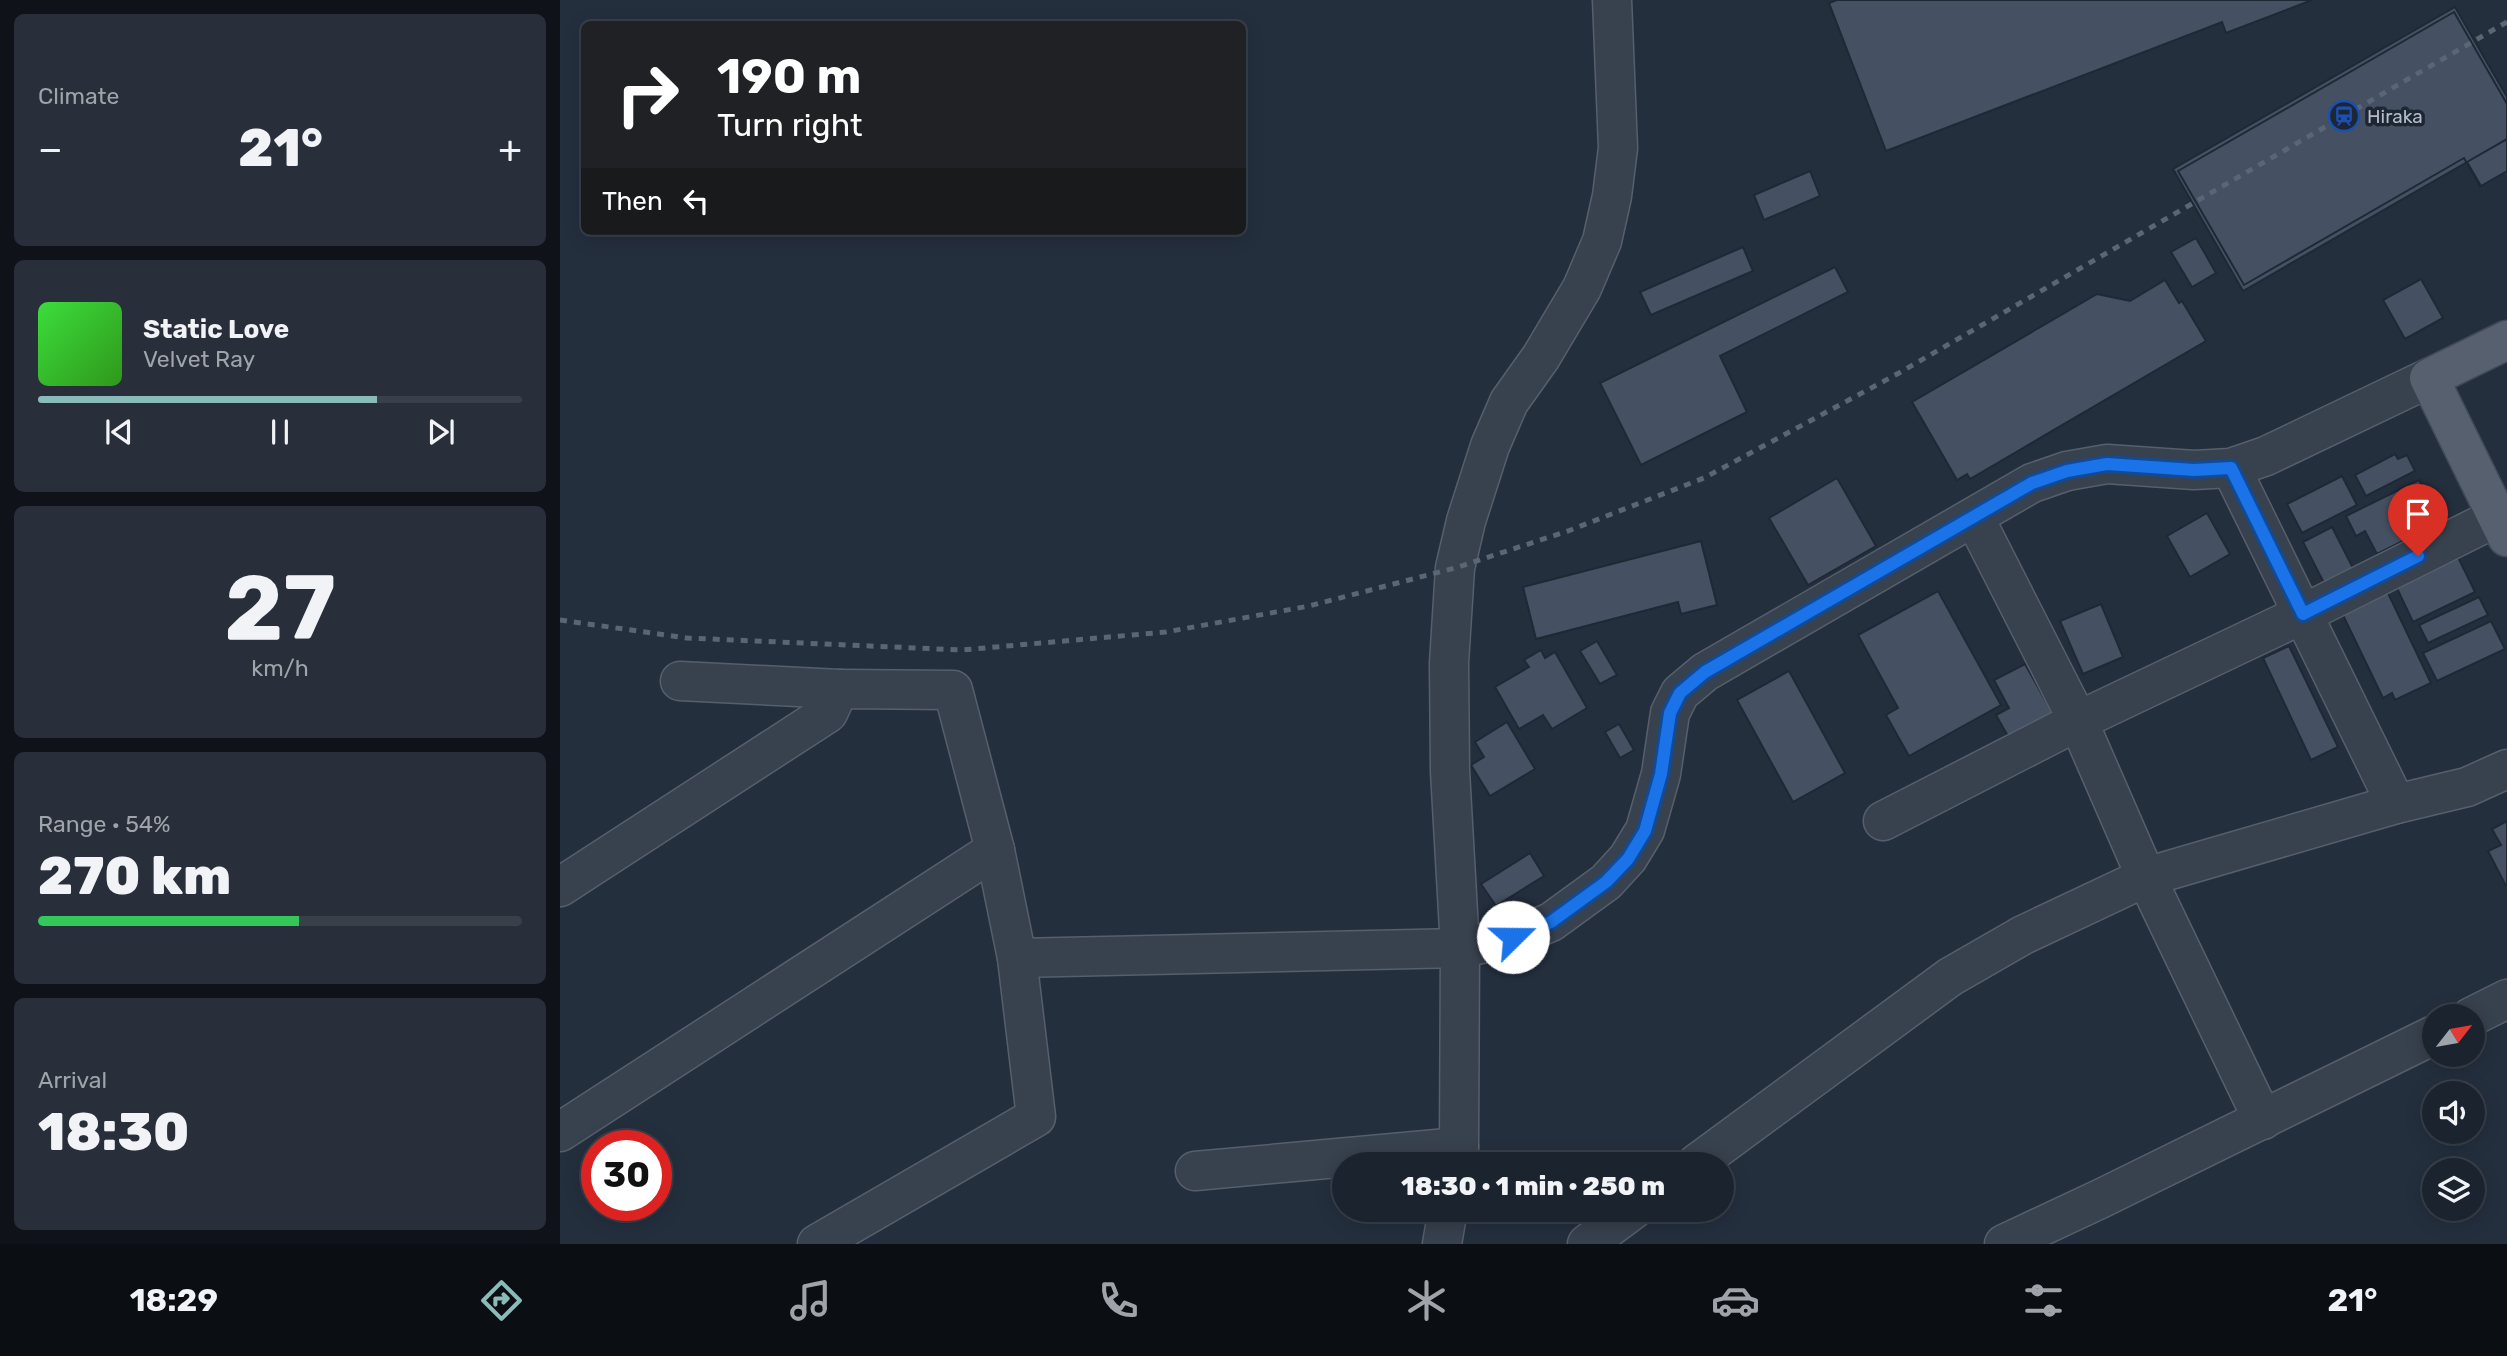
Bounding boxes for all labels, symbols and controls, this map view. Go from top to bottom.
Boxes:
text: 190 m [717,47,861,105]
icon: right [602,49,693,140]
text: Climate [38,82,119,110]
station icon: Hiraka [2327,99,2361,133]
place label: Hiraka [2367,105,2423,128]
text: Turn right [717,106,862,144]
text: 21° [238,117,323,179]
text: − [38,126,63,172]
text: + [498,126,522,172]
icon: left [677,182,715,220]
text: Then [602,186,663,217]
text: Static Love [143,314,289,345]
text: Velvet Ray [143,345,255,373]
icon: previous [100,413,138,451]
icon: pause [261,413,299,451]
icon: next [422,413,460,451]
pin [2388,484,2448,556]
icon: arrive [2399,495,2437,533]
text: 27 [224,554,336,662]
text: km/h [251,654,309,682]
text: Range · 54% [38,810,171,838]
text: 270 km [38,845,231,907]
position arrow [1476,900,1550,974]
north arrow [2422,1004,2485,1068]
map controls [2422,1004,2485,1221]
text: Arrival [38,1066,107,1094]
button: sound [2422,1081,2485,1144]
text: 18:30 [38,1101,189,1163]
speed limit sign: 30 [581,1130,672,1221]
button: layers [2422,1158,2485,1221]
text: 18:30 · 1 min · 250 m [1401,1171,1665,1202]
icon: directions [477,1276,526,1325]
icon: music [786,1276,835,1325]
icon: phone [1094,1276,1143,1325]
icon: climate [1402,1276,1451,1325]
icon: car [1711,1276,1760,1325]
icon: filters [2019,1276,2068,1325]
text: 18:29 [130,1281,218,1319]
text: 21° [2327,1281,2377,1319]

